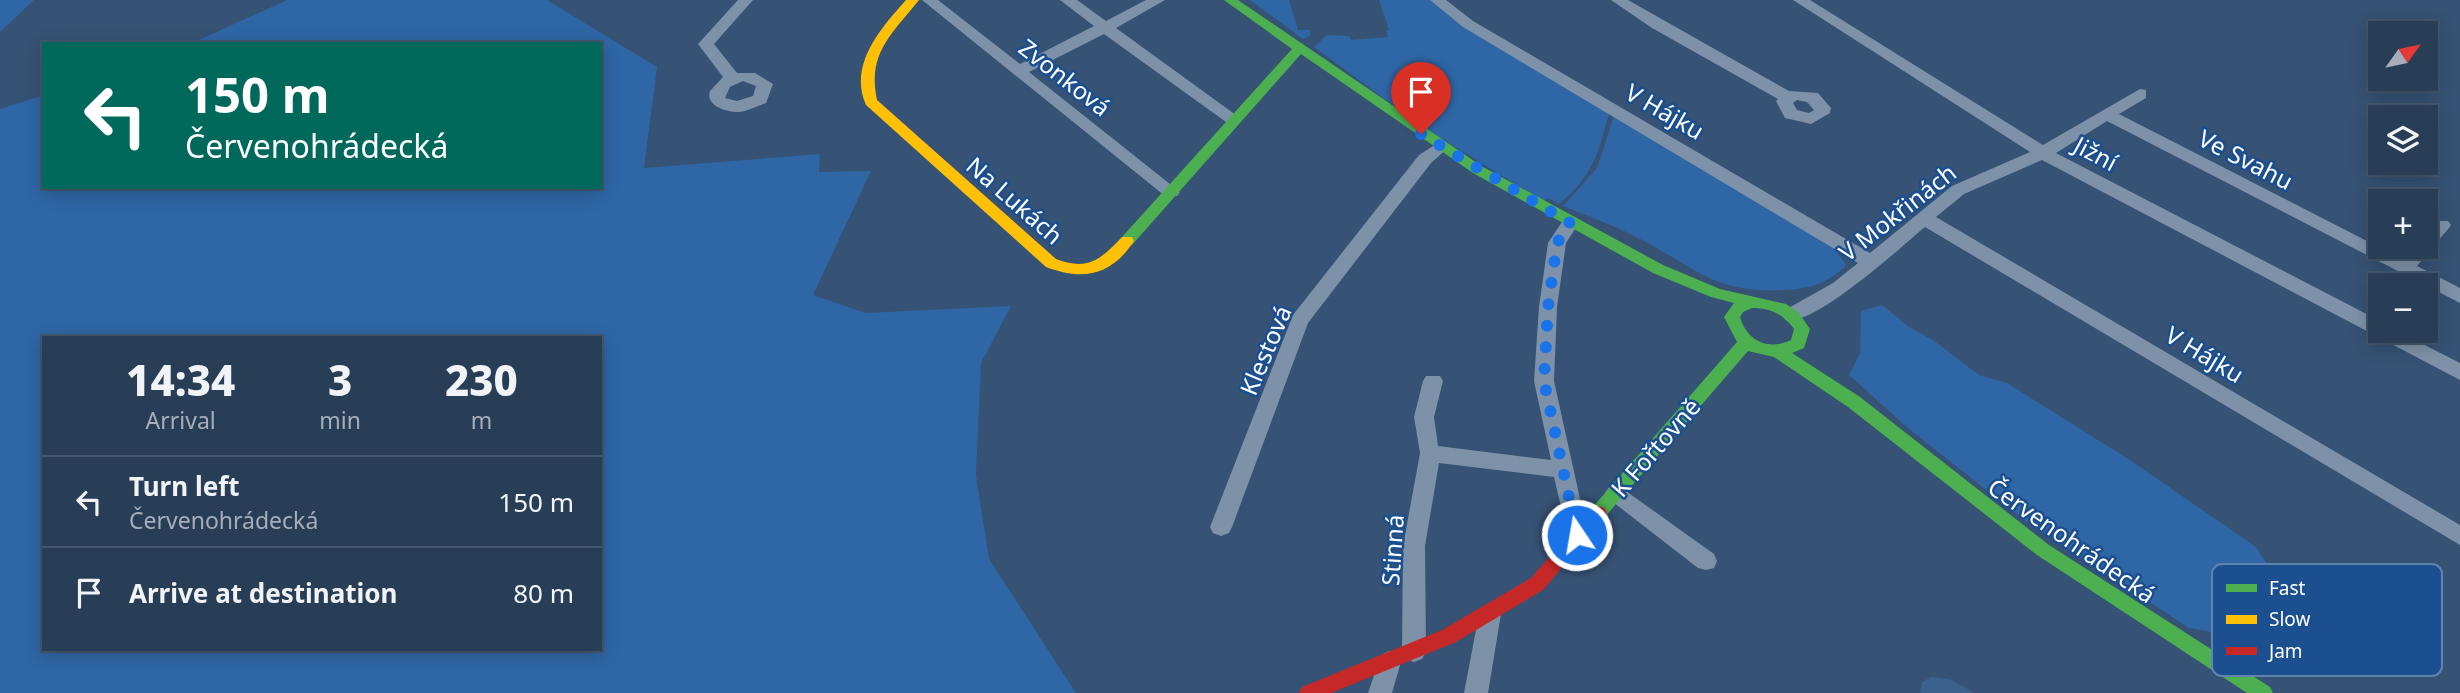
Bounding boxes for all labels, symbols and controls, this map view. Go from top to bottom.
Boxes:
north arrow [2368,21,2438,91]
map controls [2368,21,2438,343]
street label: Zvonková [1012,31,1118,123]
text: 150 m [185,61,330,127]
pin [1391,62,1451,134]
icon: left [70,70,161,161]
icon: arrive [1402,73,1440,111]
street label: V Hájku [1620,75,1710,147]
button: layers [2368,105,2438,175]
street label: Ve Svahu [2193,121,2299,197]
text: Červenohrádecká [185,124,448,167]
street label: Jižní [2067,127,2124,179]
street label: Na Lukách [960,149,1070,251]
street label: V Mokřinách [1831,156,1963,268]
button: + [2368,189,2438,259]
button: − [2368,273,2438,343]
street label: Klestová [1231,300,1299,400]
street label: V Hájku [2160,318,2250,390]
text: 14:34 [126,351,235,408]
text: 3 [328,351,352,408]
text: 230 [445,351,518,408]
street label: K Fořtovně [1603,390,1707,504]
text: Arrival [146,404,216,436]
text: min [319,404,361,436]
text: m [471,404,492,436]
text: Turn left [129,468,240,504]
street label: Červenohrádecká [1982,470,2162,610]
icon: left [70,483,108,521]
text: 150 m [498,484,574,520]
position arrow [1540,498,1614,572]
text: Červenohrádecká [129,504,318,536]
street label: Stinná [1373,513,1411,587]
legend [2212,564,2442,676]
icon: arrive [70,574,108,612]
text: Arrive at destination [129,575,398,611]
text: 80 m [513,575,574,611]
text: Fast [2269,575,2306,601]
text: Slow [2269,606,2310,632]
text: Jam [2267,638,2303,664]

